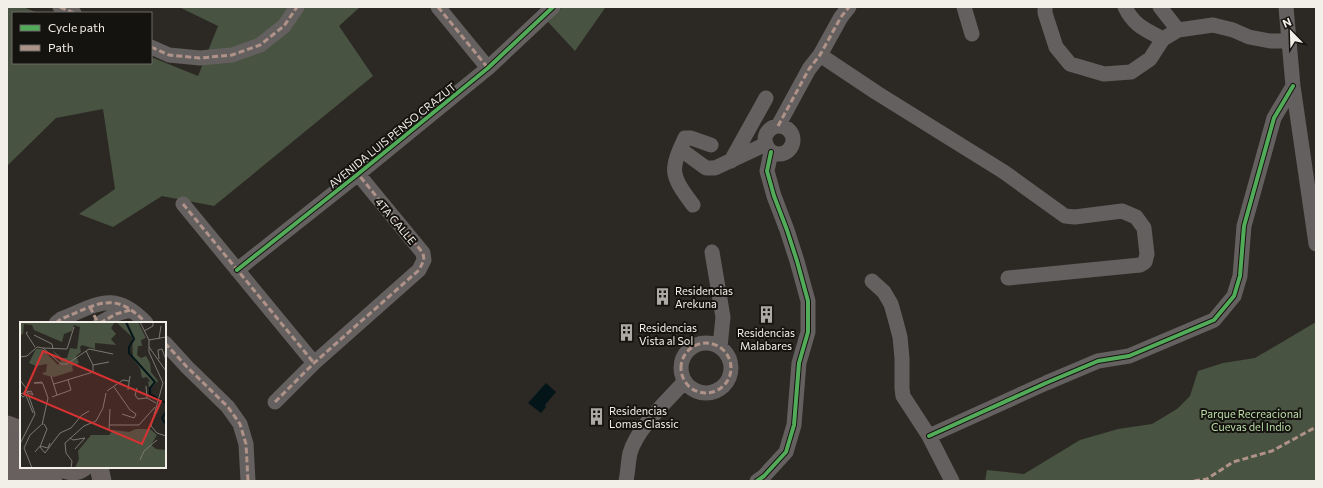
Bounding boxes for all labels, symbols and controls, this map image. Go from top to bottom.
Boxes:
legend [12,12,152,64]
north arrow [1271,12,1311,52]
text: N [1281,15,1293,30]
text: Cycle path [48,20,105,34]
text: Path [48,40,74,54]
street label: AVENIDA LUIS PENSO CRAZUT [326,80,458,190]
street label: 4TA CALLE [373,195,419,247]
place label: Residencias Arekuna [675,284,733,310]
building icon: Residencias Arekuna [652,286,672,306]
building icon: Residencias Malabares [756,304,776,324]
place label: Residencias Vista al Sol [639,321,697,347]
inset map [20,322,166,468]
building icon: Residencias Vista al Sol [616,323,636,343]
place label: Residencias Malabares [737,326,795,352]
place label: Residencias Lomas Classic [609,404,679,430]
building icon: Residencias Lomas Classic [586,406,606,426]
park label: Parque Recreacional Cuevas del Indio [1200,407,1302,433]

